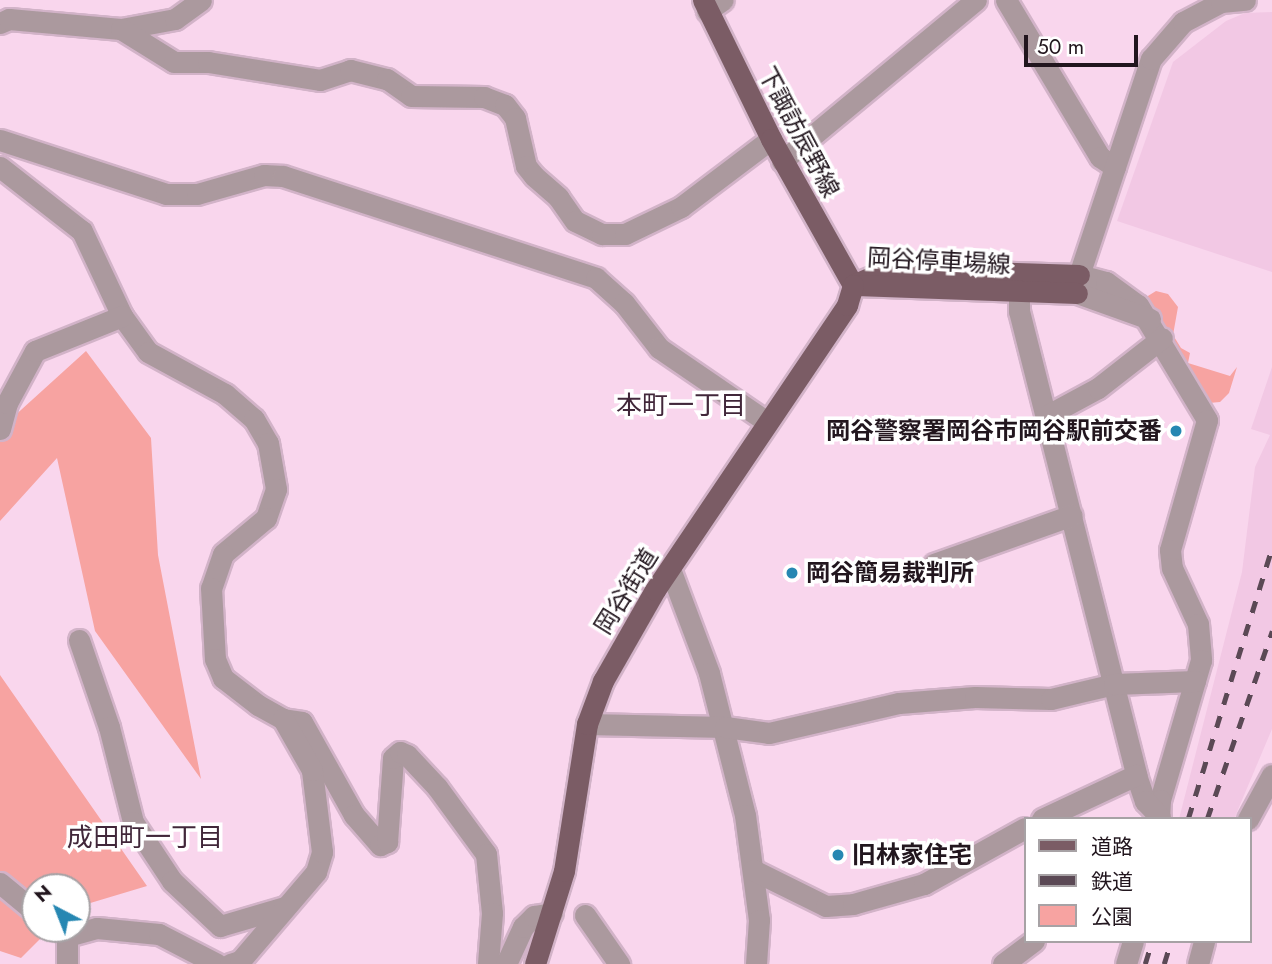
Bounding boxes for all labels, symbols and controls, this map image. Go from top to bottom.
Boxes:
scale bar [1027,21,1141,65]
text: 50 m [1037,32,1084,62]
street label: 下諏訪辰野線 [752,62,846,202]
street label: 岡谷停車場線 [866,243,1012,279]
district label: 本町一丁目 [616,390,746,422]
place label: 岡谷警察署岡谷市岡谷駅前交番 [826,417,1162,445]
marker: 岡谷警察署岡谷市岡谷駅前交番 [1168,423,1184,439]
street label: 岡谷街道 [588,543,664,639]
place label: 岡谷簡易裁判所 [806,559,974,587]
marker: 岡谷簡易裁判所 [784,565,800,581]
legend [1024,817,1251,943]
district label: 成田町一丁目 [67,822,223,854]
text: 道路 [1091,832,1133,862]
place label: 旧林家住宅 [852,841,972,869]
marker: 旧林家住宅 [830,847,846,863]
text: 鉄道 [1091,867,1133,897]
north arrow [21,873,91,943]
text: N [28,878,58,909]
text: 公園 [1091,902,1133,932]

